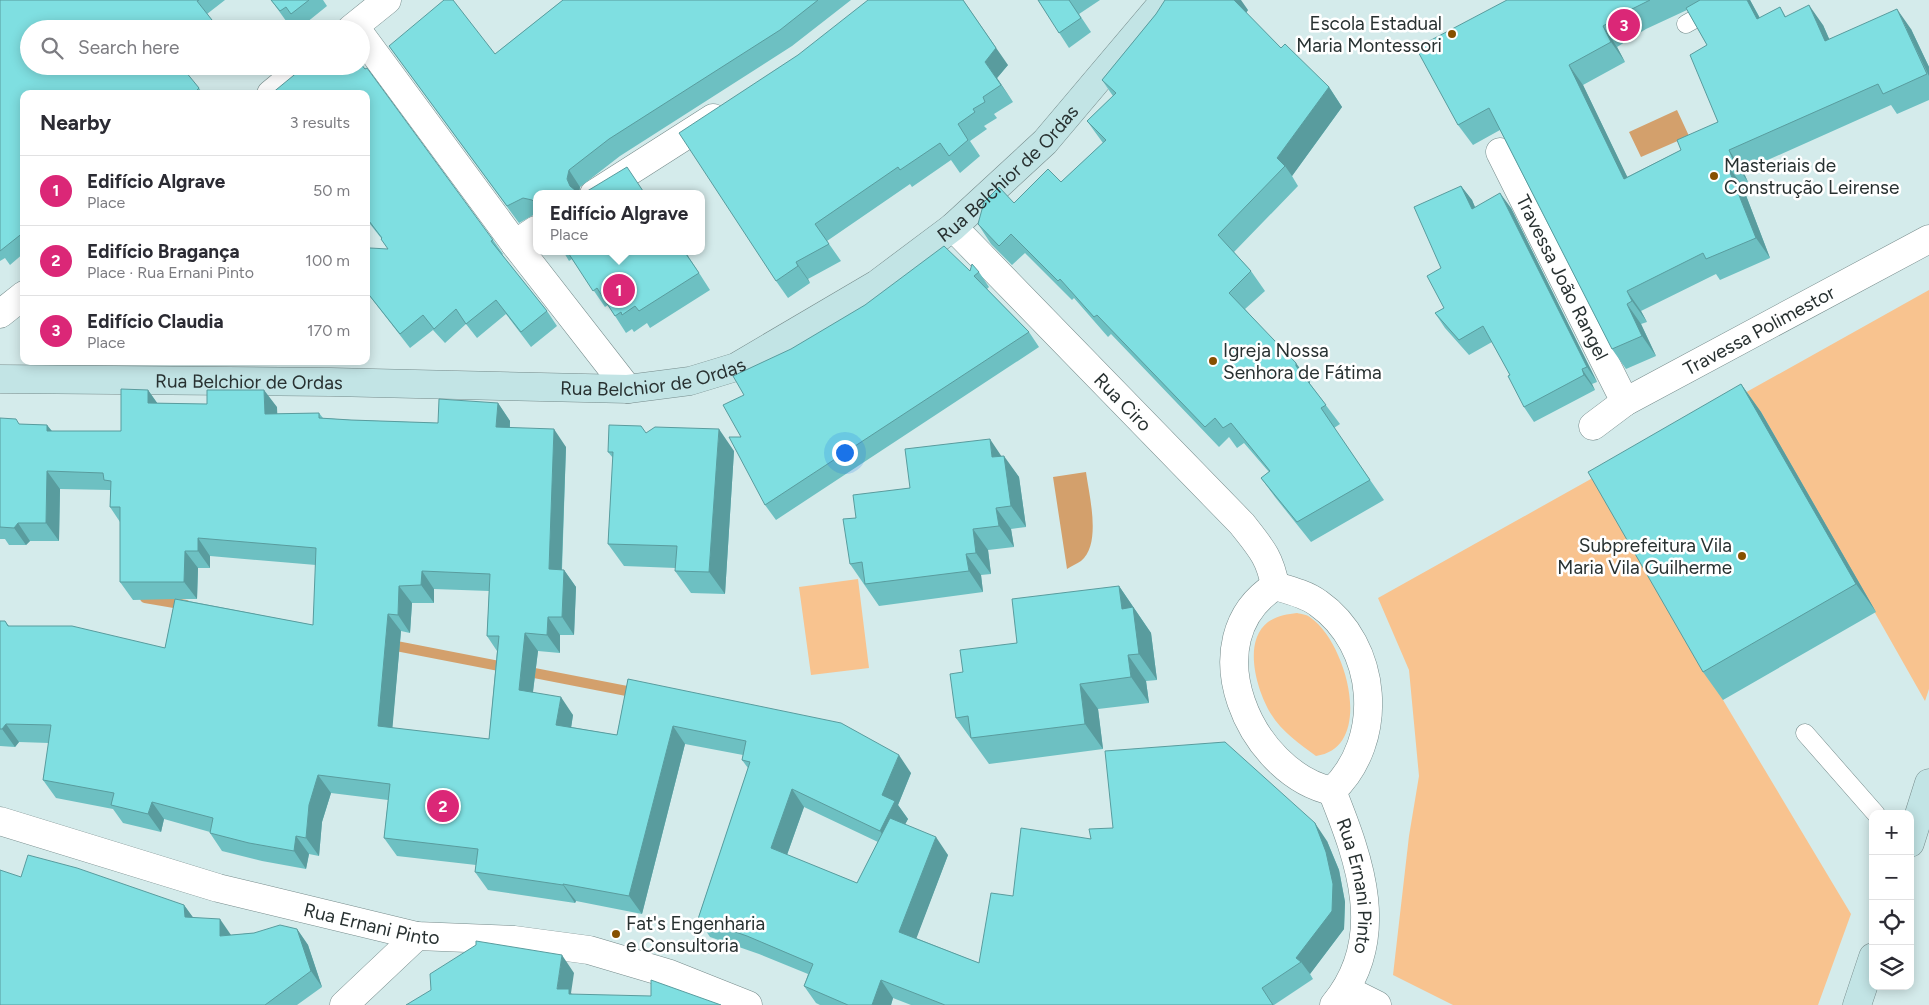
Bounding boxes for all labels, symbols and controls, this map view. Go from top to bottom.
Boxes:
pin: 3 [1608,6,1640,44]
place label: Escola Estadual Maria Montessori [1296,12,1442,57]
search box [20,20,370,75]
marker: Escola Estadual Maria Montessori [1446,28,1458,40]
icon: search [38,34,66,62]
text: Search here [78,36,180,59]
street label: Rua Belchior de Ordas [932,100,1083,246]
text: Nearby [40,110,111,135]
text: 3 results [290,113,350,132]
place label: Masteriais de Construção Leirense [1724,154,1899,199]
text: Edifício Algrave [87,170,225,193]
marker: Masteriais de Construção Leirense [1708,170,1720,182]
text: 1 [53,181,59,200]
text: 50 m [313,181,350,200]
popup [533,190,705,255]
street label: Travessa João Rangel [1512,191,1614,364]
text: Place [87,193,125,212]
text: Edifício Algrave [550,202,688,225]
text: Place [550,225,588,244]
text: Edifício Bragança [87,240,240,263]
text: 2 [51,251,61,270]
text: 100 m [305,251,350,270]
text: Place · Rua Ernani Pinto [87,263,254,282]
pin: 1 [603,271,635,309]
street label: Travessa Polimestor [1679,280,1839,380]
text: Edifício Claudia [87,310,224,333]
text: 3 [52,321,60,340]
text: 170 m [307,321,350,340]
text: Place [87,333,125,352]
place label: Igreja Nossa Senhora de Fátima [1223,339,1382,384]
street label: Rua Belchior de Ordas [560,352,750,401]
marker: Igreja Nossa Senhora de Fátima [1207,355,1219,367]
street label: Rua Ciro [1090,368,1157,436]
street label: Rua Belchior de Ordas [155,369,343,394]
your location [832,440,858,466]
place label: Subprefeitura Vila Maria Vila Guilherme [1557,534,1732,579]
marker: Subprefeitura Vila Maria Vila Guilherme [1736,550,1748,562]
pin: 2 [427,787,459,825]
map controls [1869,810,1914,990]
button: + [1869,810,1914,855]
street label: Rua Ernani Pinto [1332,815,1377,956]
button: − [1869,855,1914,900]
street label: Rua Ernani Pinto [301,898,440,948]
button: locate [1869,900,1914,945]
place label: Fat's Engenharia e Consultoria [626,912,765,957]
marker: Fat's Engenharia e Consultoria [610,928,622,940]
button: layers [1869,945,1914,990]

